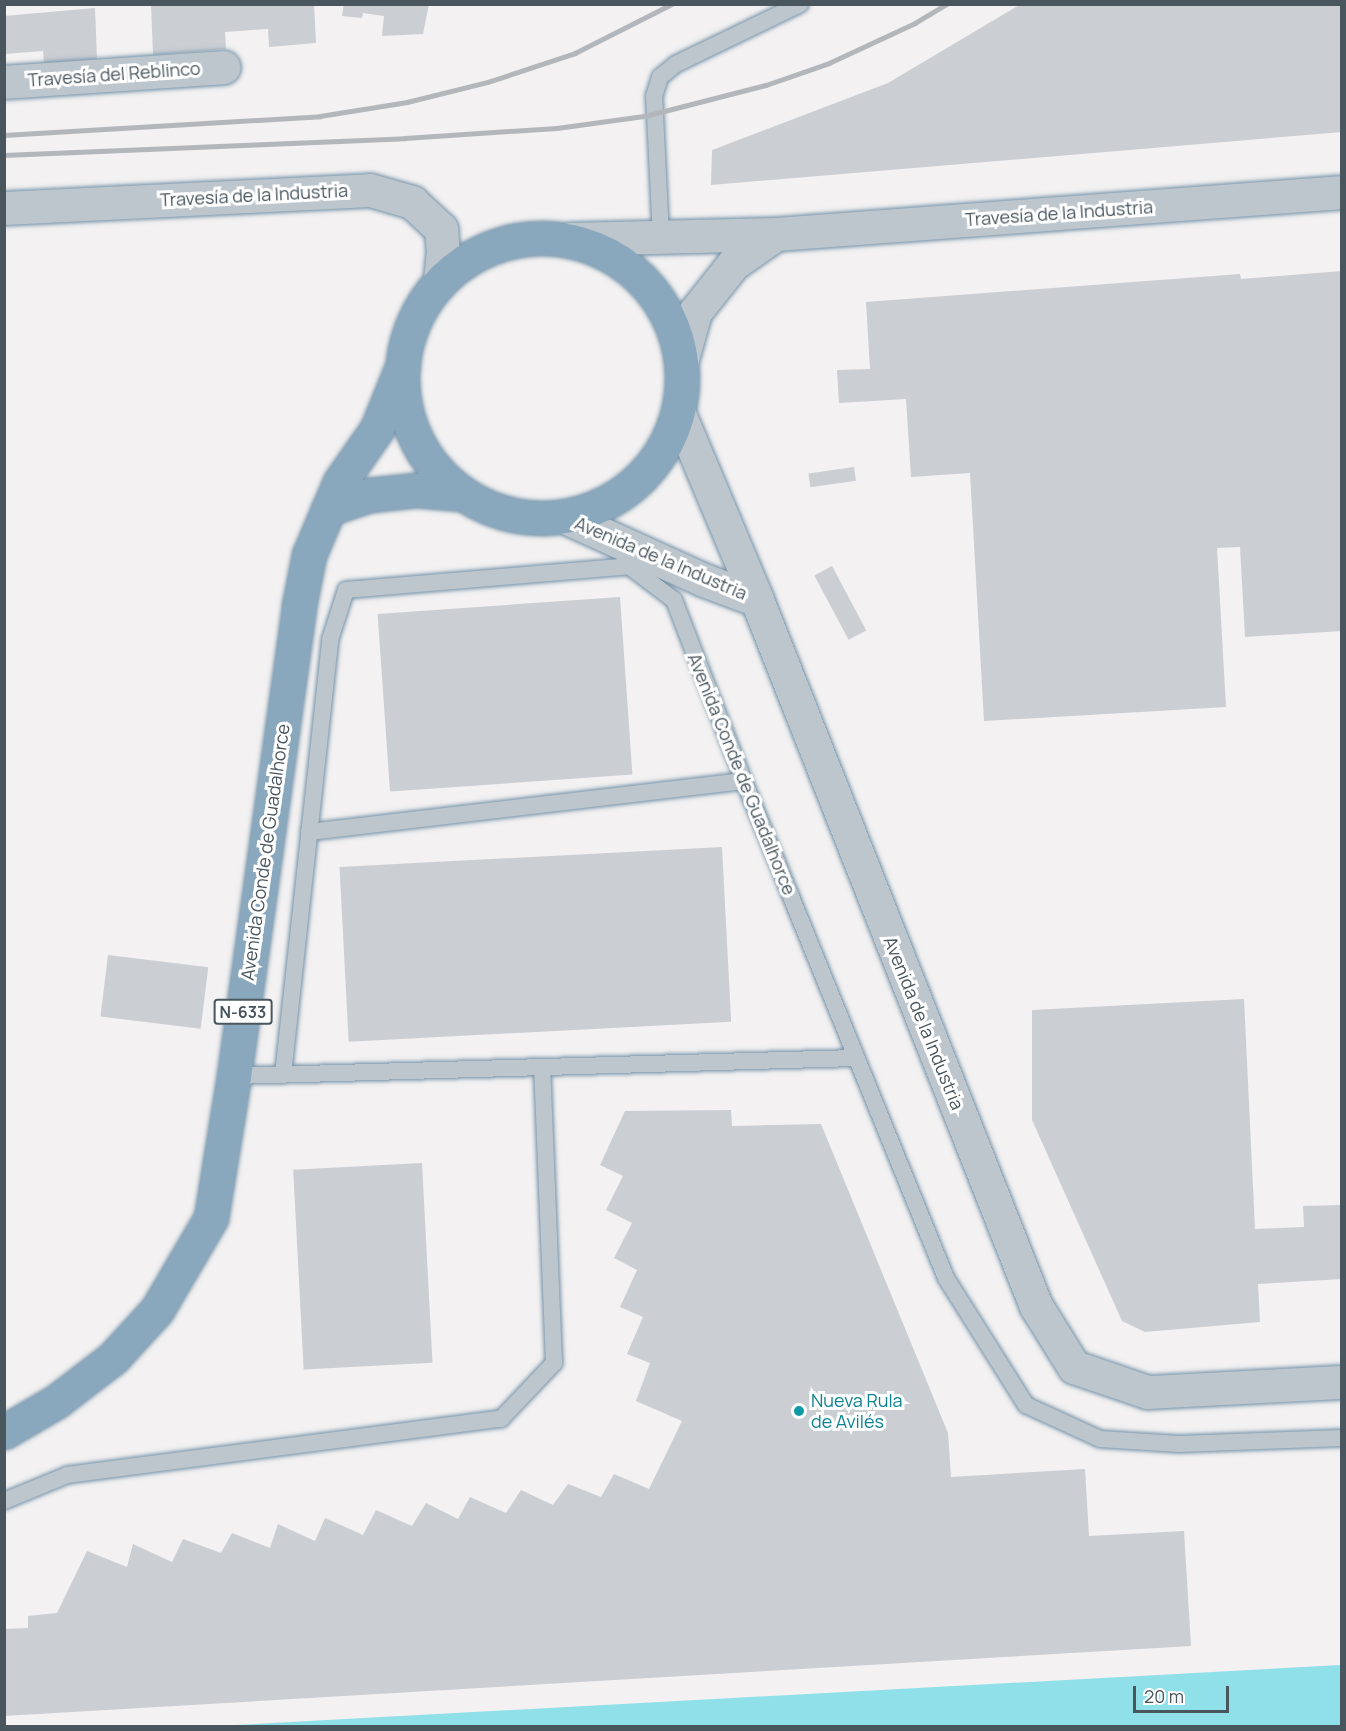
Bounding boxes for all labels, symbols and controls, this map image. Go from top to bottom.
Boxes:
street label: Travesía del Reblinco [27,57,201,91]
street label: Travesía de la Industria [159,179,349,211]
street label: Travesía de la Industria [964,196,1154,230]
street label: Avenida de la Industria [572,512,750,604]
street label: Avenida Conde de Guadalhorce [684,650,800,898]
street label: Avenida Conde de Guadalhorce [236,722,294,982]
street label: Avenida de la Industria [879,933,969,1113]
road number: N-633 [213,999,273,1025]
place label: Nueva Rula de Avilés [811,1390,903,1432]
marker: Nueva Rula de Avilés [792,1404,806,1418]
scale bar [1136,1674,1232,1712]
text: 20 m [1144,1684,1184,1708]

